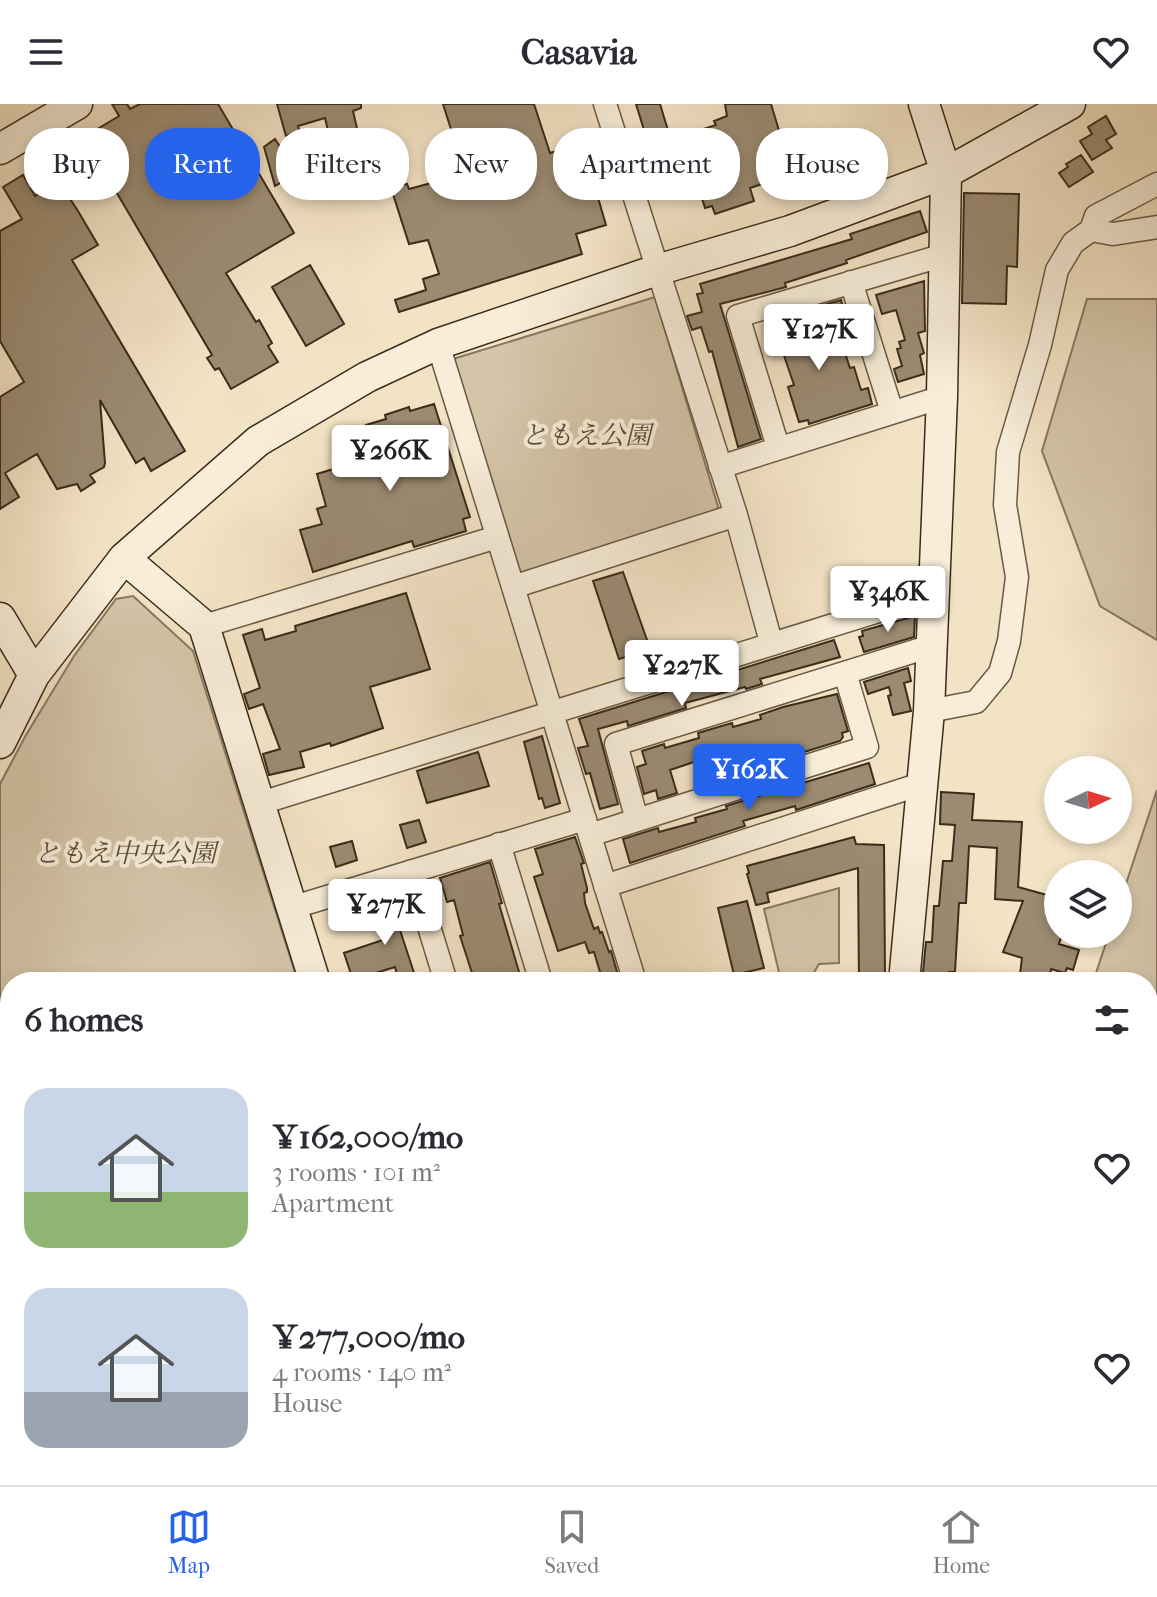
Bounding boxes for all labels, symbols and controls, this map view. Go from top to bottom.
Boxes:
icon: menu [24,30,68,74]
icon: heart [1089,30,1133,74]
text: Casavia [521,31,636,73]
chip: Buy [24,128,129,200]
chip: Rent [145,128,260,200]
chip: Filters [276,128,409,200]
chip: New [425,128,537,200]
chip: Apartment [553,128,740,200]
chip: House [756,128,888,200]
pin: ¥127K [763,304,875,372]
text: ¥127K [782,314,856,345]
park label: ともえ公園 [521,420,655,451]
pin: ¥266K [334,425,446,493]
text: ¥266K [350,435,430,466]
pin: ¥346K [832,566,944,634]
text: ¥346K [848,576,928,607]
pin: ¥227K [626,640,738,708]
text: ¥227K [643,650,721,681]
pin: ¥162K [693,744,805,812]
text: ¥162K [711,754,787,785]
north arrow [1044,756,1132,844]
map controls [1044,756,1132,948]
park label: ともえ中央公園 [34,838,220,869]
button: layers [1044,860,1132,948]
pin: ¥277K [329,879,441,947]
text: ¥277K [346,889,424,920]
icon: filters [1090,998,1134,1042]
text: 6 homes [24,1000,143,1040]
text: ¥162,000/mo [272,1117,463,1157]
icon: home [88,1120,184,1216]
icon: heart [1090,1146,1134,1190]
text: 3 rooms · 101 m² [272,1157,440,1188]
text: Apartment [272,1188,394,1219]
text: ¥277,000/mo [272,1317,465,1357]
icon: home [88,1320,184,1416]
icon: heart [1090,1346,1134,1390]
text: 4 rooms · 140 m² [272,1357,451,1388]
text: House [272,1388,342,1419]
tab: Map [167,1505,211,1579]
tab: Saved [545,1505,599,1579]
tab: Home [933,1505,990,1579]

